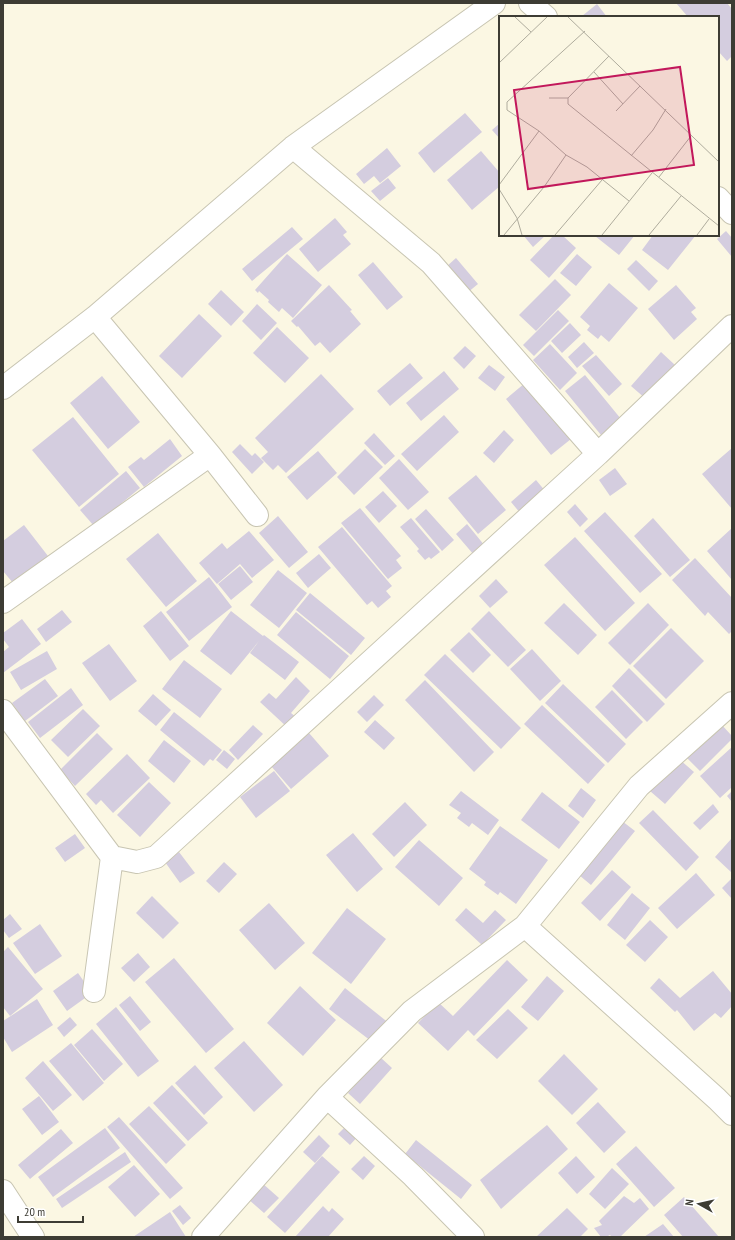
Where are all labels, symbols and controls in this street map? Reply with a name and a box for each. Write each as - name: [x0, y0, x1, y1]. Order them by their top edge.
- inset map: [499, 16, 719, 236]
- north arrow: [679, 1184, 719, 1224]
- scale bar: [18, 1198, 83, 1224]
- text: N: [682, 1199, 696, 1207]
- text: 20 m: [24, 1204, 45, 1219]

